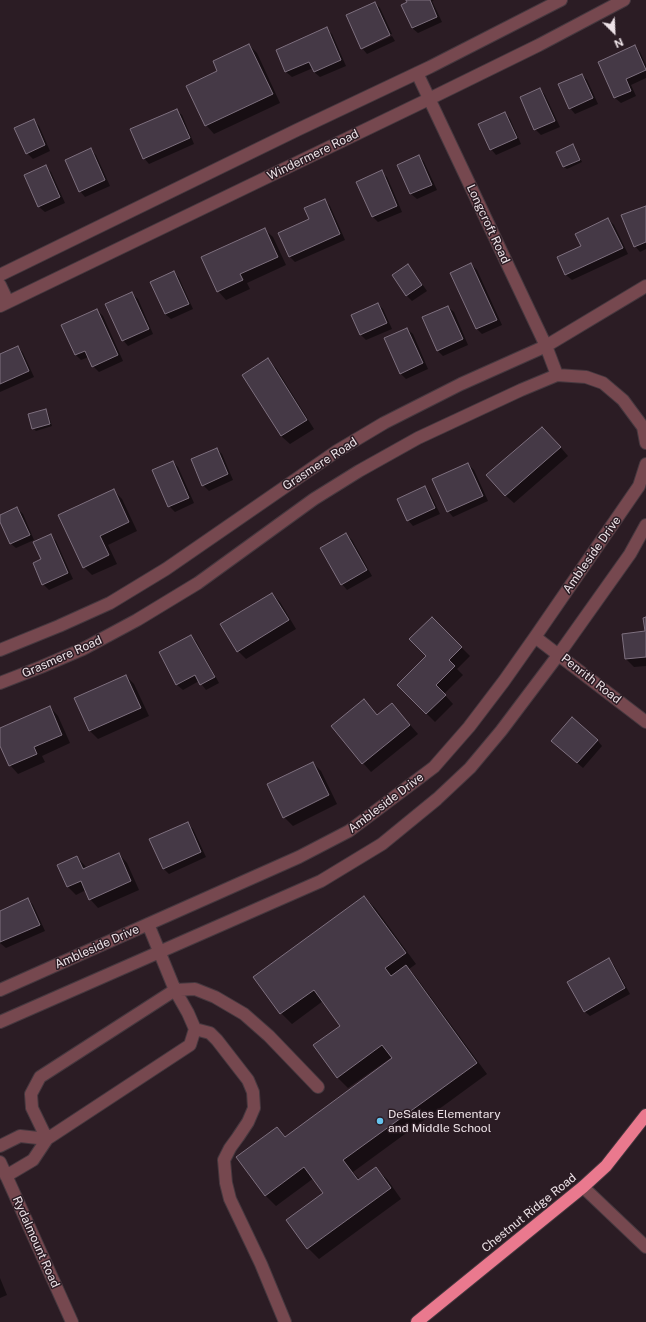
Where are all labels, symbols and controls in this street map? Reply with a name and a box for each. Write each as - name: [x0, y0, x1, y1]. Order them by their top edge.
- north arrow: [594, 12, 634, 52]
- text: N: [613, 36, 625, 50]
- street label: Windermere Road: [265, 127, 361, 183]
- street label: Longcroft Road: [463, 182, 513, 266]
- street label: Grasmere Road: [280, 435, 360, 493]
- street label: Ambleside Drive: [560, 514, 624, 596]
- street label: Grasmere Road: [20, 633, 104, 681]
- street label: Penrith Road: [558, 651, 624, 707]
- street label: Ambleside Drive: [345, 770, 427, 836]
- street label: Ambleside Drive: [53, 922, 141, 972]
- place label: DeSales Elementary and Middle School: [388, 1107, 501, 1135]
- marker: DeSales Elementary and Middle School: [375, 1116, 385, 1126]
- street label: Chestnut Ridge Road: [479, 1170, 579, 1256]
- street label: Rydalmount Road: [9, 1194, 63, 1290]

